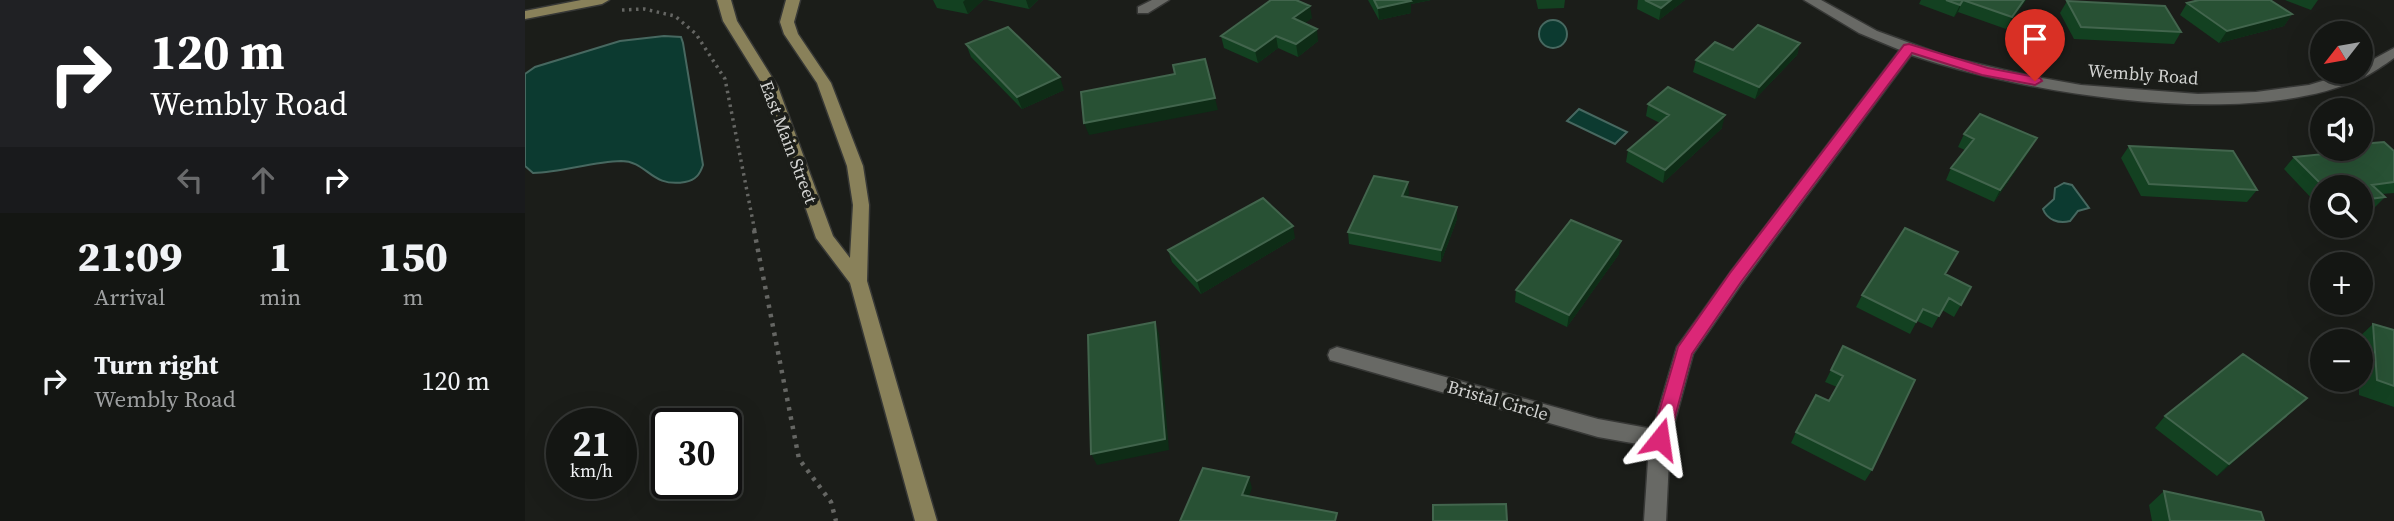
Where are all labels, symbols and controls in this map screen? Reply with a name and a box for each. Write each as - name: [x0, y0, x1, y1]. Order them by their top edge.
- pin: [2005, 9, 2065, 81]
- text: 120 m: [150, 18, 285, 85]
- icon: arrive: [2016, 20, 2054, 58]
- north arrow: [2310, 21, 2373, 84]
- map controls: [2310, 21, 2373, 392]
- icon: right: [35, 28, 126, 119]
- street label: Wembly Road: [2087, 58, 2199, 90]
- street label: East Main Street: [754, 77, 824, 207]
- text: Wembly Road: [150, 82, 347, 126]
- button: sound: [2310, 98, 2373, 161]
- icon: left: [171, 161, 209, 199]
- icon: ahead: [244, 161, 282, 199]
- icon: right: [317, 161, 355, 199]
- button: search: [2310, 175, 2373, 238]
- text: 21:09: [77, 227, 182, 285]
- text: 1: [269, 227, 292, 285]
- text: 150: [378, 227, 448, 285]
- button: +: [2310, 252, 2373, 315]
- text: Arrival: [94, 281, 165, 313]
- text: min: [260, 281, 301, 313]
- text: m: [403, 281, 423, 313]
- button: −: [2310, 329, 2373, 392]
- text: Turn right: [94, 347, 218, 383]
- icon: right: [35, 362, 73, 400]
- text: 120 m: [422, 363, 490, 399]
- street label: Bristal Circle: [1445, 374, 1551, 426]
- text: Wembly Road: [94, 383, 236, 415]
- position arrow: [1623, 402, 1697, 476]
- speed limit sign: 30: [651, 408, 742, 499]
- text: 21: [573, 420, 610, 468]
- text: km/h: [570, 458, 613, 483]

